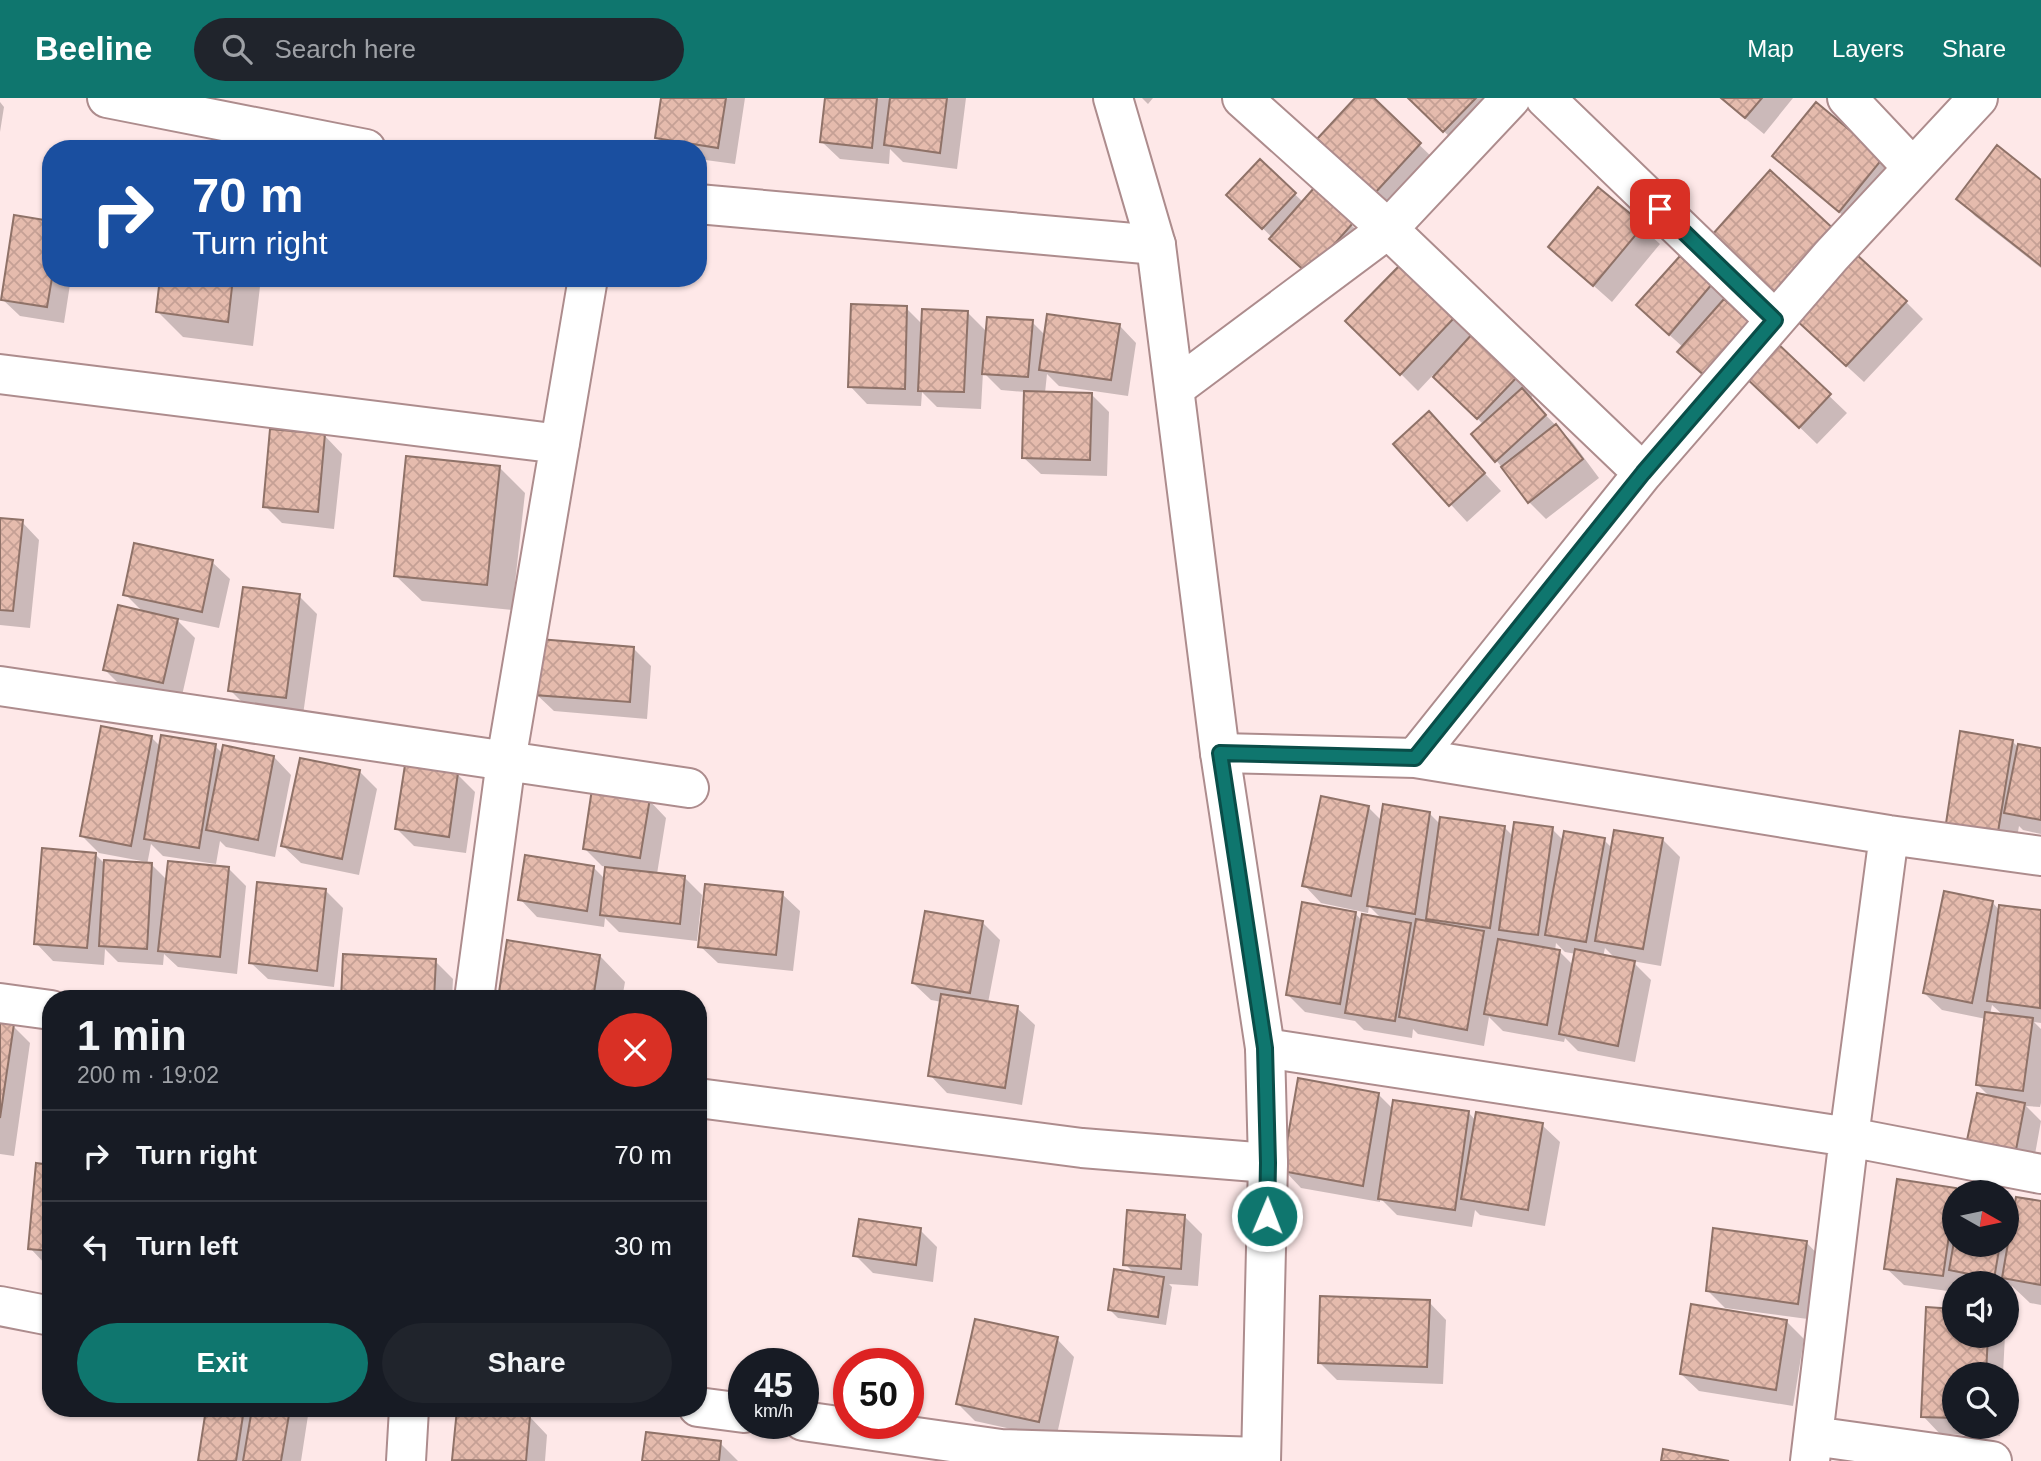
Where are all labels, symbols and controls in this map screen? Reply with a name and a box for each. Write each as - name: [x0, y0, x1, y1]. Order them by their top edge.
- search box: [194, 18, 684, 81]
- text: Beeline: [35, 30, 152, 67]
- icon: search: [218, 30, 256, 68]
- text: Search here: [274, 34, 416, 64]
- text: Map: [1747, 35, 1794, 62]
- text: Layers: [1832, 35, 1904, 62]
- text: Share: [1942, 35, 2006, 62]
- icon: right: [77, 168, 168, 259]
- text: 70 m: [192, 168, 304, 222]
- pin: [1630, 179, 1690, 239]
- icon: arrive: [1641, 190, 1679, 228]
- text: Turn right: [192, 225, 328, 261]
- text: 1 min: [77, 1012, 187, 1059]
- button: close: [598, 1013, 672, 1087]
- text: 200 m · 19:02: [77, 1062, 219, 1088]
- icon: right: [77, 1137, 115, 1175]
- text: Turn right: [136, 1140, 257, 1170]
- text: 70 m: [614, 1140, 672, 1170]
- position arrow: [1230, 1179, 1304, 1253]
- north arrow: [1942, 1180, 2020, 1256]
- map controls: [1942, 1180, 2019, 1439]
- icon: left: [77, 1228, 115, 1266]
- text: Turn left: [136, 1231, 238, 1261]
- text: 30 m: [614, 1231, 672, 1261]
- button: sound: [1942, 1271, 2019, 1348]
- button: Exit: [77, 1323, 368, 1403]
- button: Share: [382, 1323, 672, 1403]
- speed limit sign: 50: [833, 1348, 924, 1439]
- button: search: [1942, 1362, 2019, 1439]
- text: 45: [754, 1365, 793, 1404]
- text: km/h: [754, 1401, 793, 1421]

